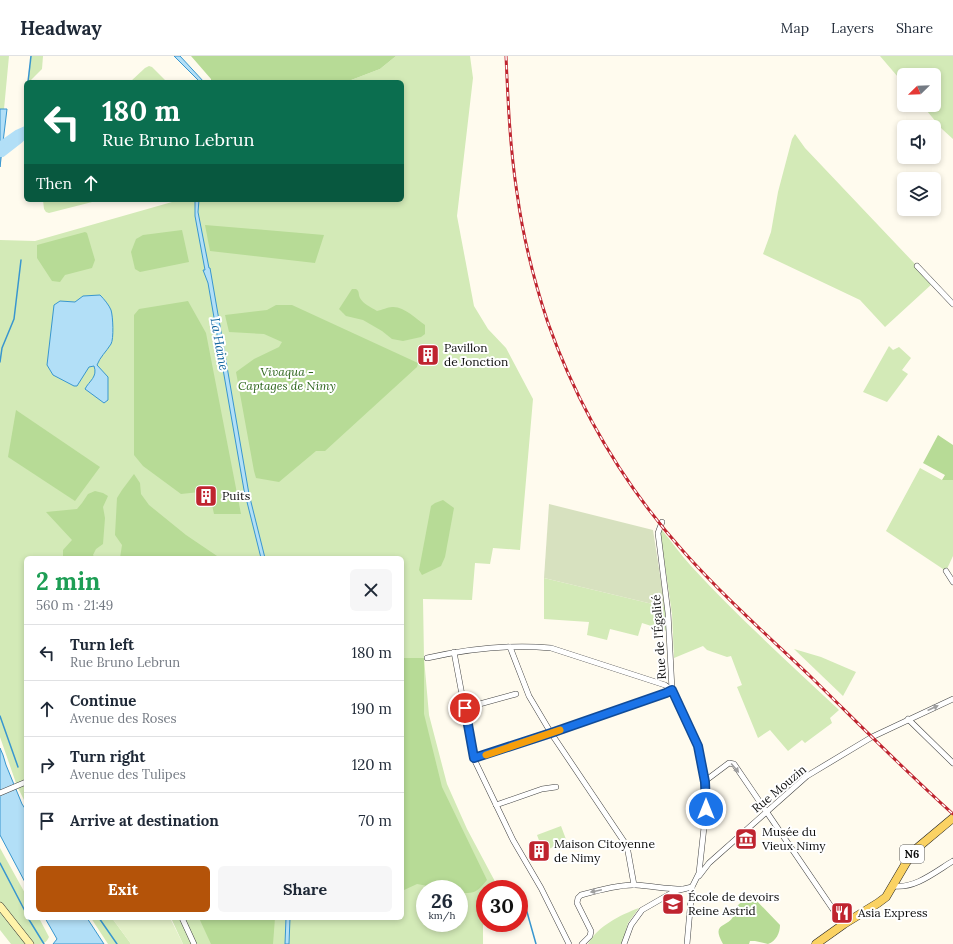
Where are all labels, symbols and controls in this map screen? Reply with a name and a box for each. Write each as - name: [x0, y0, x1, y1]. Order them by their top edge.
- text: Headway: [20, 16, 102, 40]
- text: Map: [781, 19, 809, 37]
- text: Layers: [831, 19, 874, 37]
- text: Share: [896, 19, 933, 37]
- north arrow: [897, 68, 941, 112]
- map controls: [897, 68, 941, 216]
- text: 180 m: [102, 93, 180, 129]
- icon: left: [36, 96, 88, 148]
- button: sound: [897, 120, 941, 164]
- text: Rue Bruno Lebrun: [102, 128, 254, 151]
- icon: ahead: [80, 172, 102, 194]
- button: layers: [897, 172, 941, 216]
- text: Then: [36, 174, 72, 193]
- water label: La Haine: [206, 316, 233, 372]
- place label: Pavillon de Jonction: [444, 340, 508, 369]
- building icon: Pavillon de Jonction: [415, 342, 441, 368]
- park label: Vivaqua - Captages de Nimy: [238, 364, 336, 393]
- building icon: Puits: [193, 483, 219, 509]
- place label: Puits: [222, 488, 251, 503]
- text: 2 min: [36, 566, 100, 597]
- button: close: [350, 569, 392, 611]
- street label: Rue de l'Égalité: [648, 594, 669, 680]
- text: 560 m · 21:49: [36, 597, 113, 614]
- text: Turn left: [70, 635, 134, 654]
- icon: left: [36, 642, 58, 664]
- text: 180 m: [351, 643, 392, 662]
- text: Rue Bruno Lebrun: [70, 654, 180, 671]
- text: Continue: [70, 691, 136, 710]
- pin: [448, 691, 482, 725]
- icon: arrive: [454, 697, 476, 719]
- icon: ahead: [36, 698, 58, 720]
- text: 190 m: [351, 699, 392, 718]
- one-way arrow: [927, 705, 938, 711]
- text: Avenue des Roses: [70, 710, 177, 727]
- text: Turn right: [70, 747, 146, 766]
- icon: right: [36, 754, 58, 776]
- text: 120 m: [352, 755, 392, 774]
- street label: Rue Mouzin: [748, 762, 809, 816]
- one-way arrow: [731, 763, 740, 773]
- text: Avenue des Tulipes: [70, 766, 186, 783]
- position arrow: [685, 788, 727, 830]
- icon: arrive: [36, 810, 58, 832]
- text: Arrive at destination: [70, 811, 219, 830]
- text: 70 m: [358, 811, 392, 830]
- place label: Musée du Vieux Nimy: [761, 824, 826, 853]
- museum icon: Musée du Vieux Nimy: [733, 826, 759, 852]
- place label: Maison Citoyenne de Nimy: [554, 836, 655, 865]
- building icon: Maison Citoyenne de Nimy: [526, 838, 552, 864]
- road number: N6: [900, 845, 924, 863]
- button: Exit: [36, 866, 210, 912]
- button: Share: [218, 866, 392, 912]
- speed limit sign: 30: [476, 880, 528, 932]
- text: 26: [431, 888, 453, 913]
- one-way arrow: [590, 889, 602, 895]
- place label: École de devoirs Reine Astrid: [688, 889, 780, 918]
- school or university icon: École de devoirs Reine Astrid: [660, 891, 686, 917]
- restaurant icon: Asia Express: [829, 900, 855, 926]
- place label: Asia Express: [857, 905, 928, 920]
- text: km/h: [428, 909, 456, 922]

